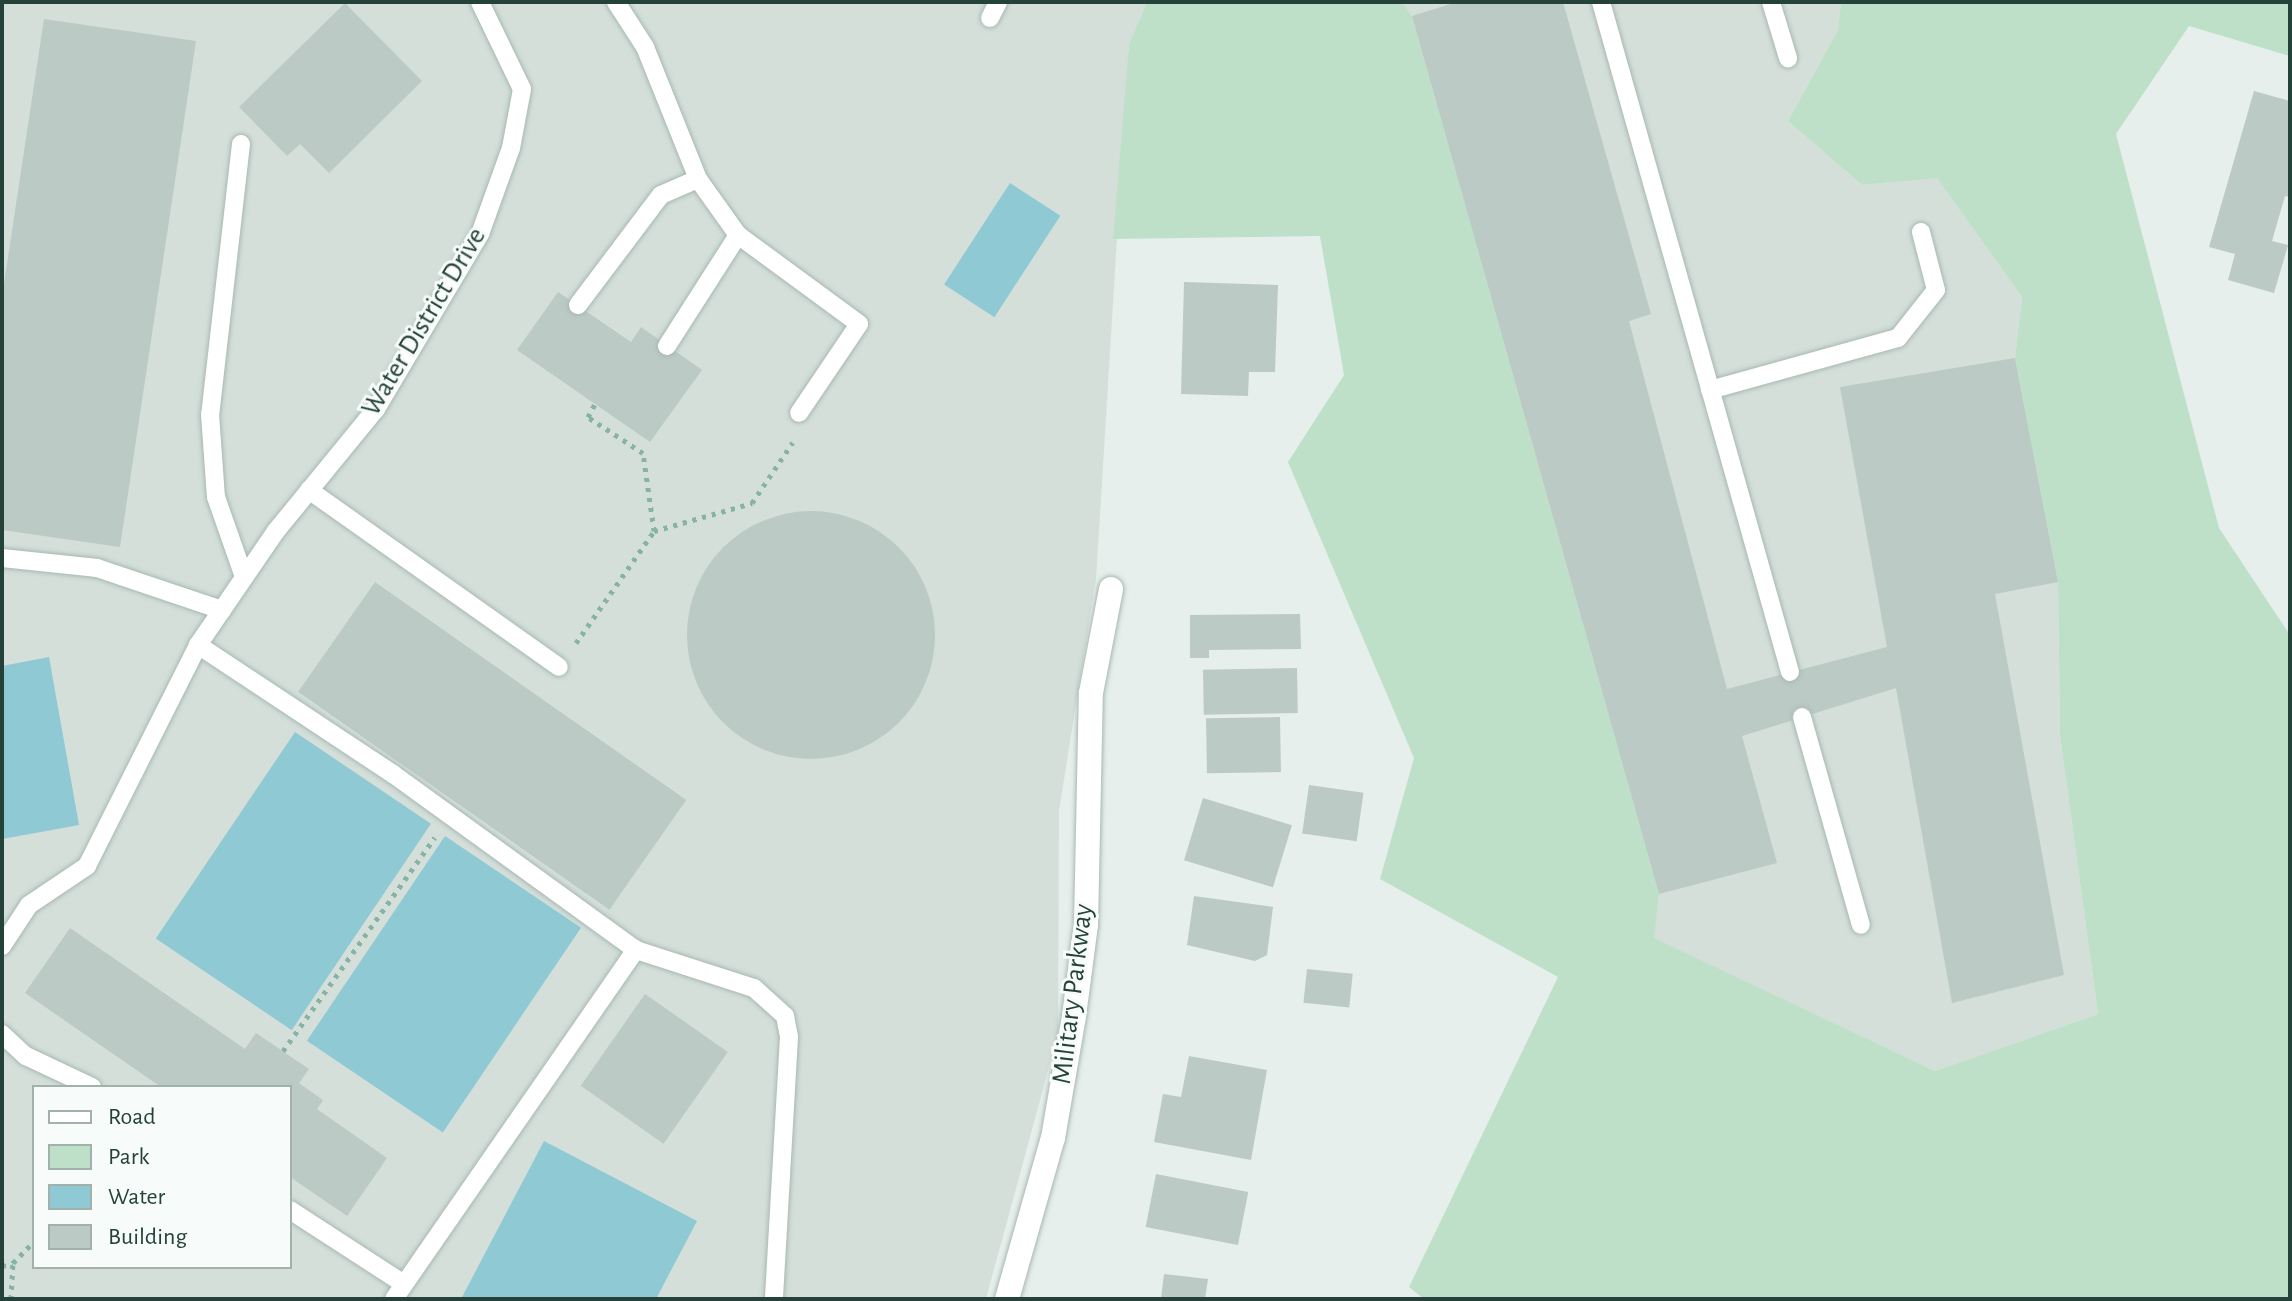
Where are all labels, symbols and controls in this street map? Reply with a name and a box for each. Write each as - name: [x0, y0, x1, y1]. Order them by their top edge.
- street label: Water District Drive: [354, 222, 494, 422]
- street label: Military Parkway: [1045, 902, 1101, 1086]
- legend: [32, 1085, 292, 1269]
- text: Road: [108, 1105, 156, 1129]
- text: Park: [108, 1145, 149, 1169]
- text: Water: [108, 1185, 165, 1209]
- text: Building: [108, 1225, 187, 1249]

